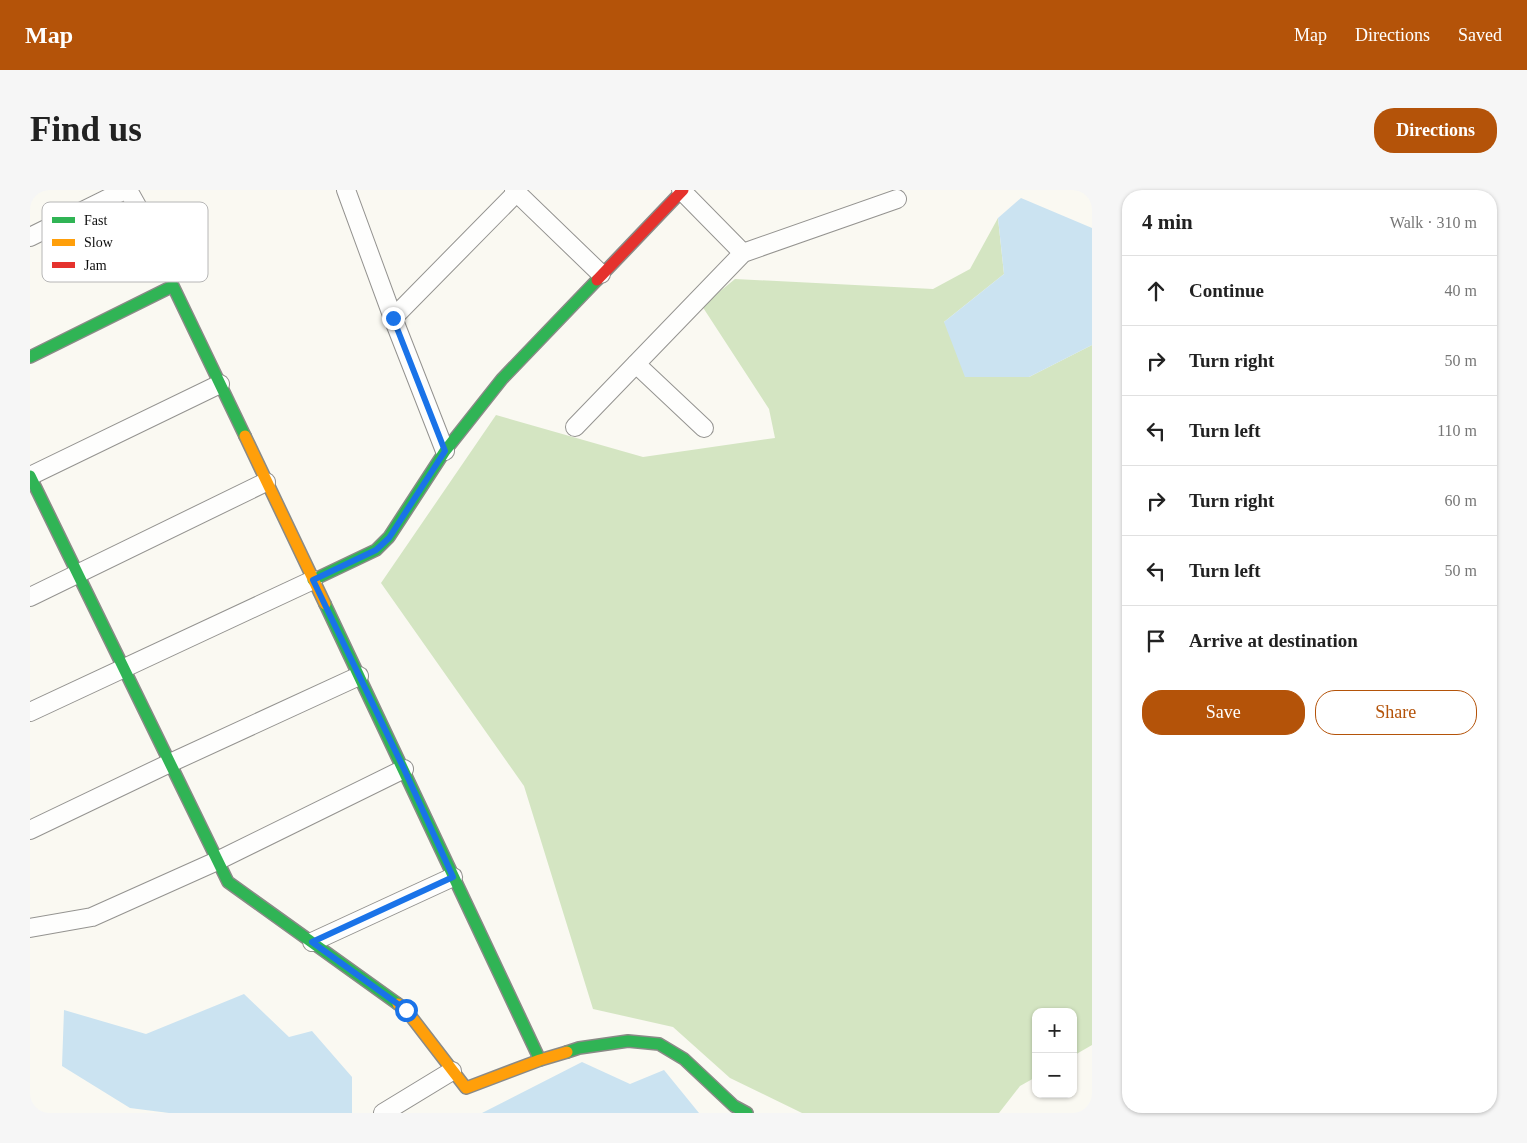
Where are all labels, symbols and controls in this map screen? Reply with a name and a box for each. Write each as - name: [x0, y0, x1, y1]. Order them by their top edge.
- text: Map: [25, 22, 73, 48]
- text: Map: [1294, 25, 1327, 45]
- text: Directions: [1355, 25, 1430, 45]
- text: Saved: [1458, 25, 1502, 45]
- button: Directions: [1374, 108, 1497, 153]
- text: Find us: [30, 110, 142, 149]
- legend: [42, 202, 208, 282]
- text: 4 min: [1142, 210, 1193, 234]
- text: Fast: [84, 213, 107, 228]
- text: Walk · 310 m: [1390, 214, 1477, 231]
- text: Slow: [84, 235, 114, 250]
- text: Jam: [84, 258, 107, 273]
- icon: ahead: [1142, 277, 1170, 305]
- text: Continue: [1189, 280, 1264, 301]
- text: 40 m: [1445, 282, 1477, 299]
- route end: [382, 307, 405, 330]
- icon: right: [1142, 347, 1170, 375]
- text: Turn right: [1189, 350, 1274, 371]
- text: 50 m: [1445, 352, 1477, 369]
- icon: left: [1142, 417, 1170, 445]
- text: Turn left: [1189, 420, 1261, 441]
- text: 110 m: [1437, 422, 1477, 439]
- icon: right: [1142, 487, 1170, 515]
- text: Turn right: [1189, 490, 1274, 511]
- text: 60 m: [1445, 492, 1477, 509]
- icon: left: [1142, 557, 1170, 585]
- text: Turn left: [1189, 560, 1261, 581]
- text: 50 m: [1445, 562, 1477, 579]
- icon: arrive: [1142, 627, 1170, 655]
- text: Arrive at destination: [1189, 630, 1358, 651]
- button: Save: [1142, 690, 1305, 735]
- button: Share: [1315, 690, 1477, 735]
- route start: [395, 999, 418, 1022]
- map controls: [1032, 1008, 1077, 1098]
- button: +: [1032, 1008, 1077, 1053]
- button: −: [1032, 1053, 1077, 1098]

